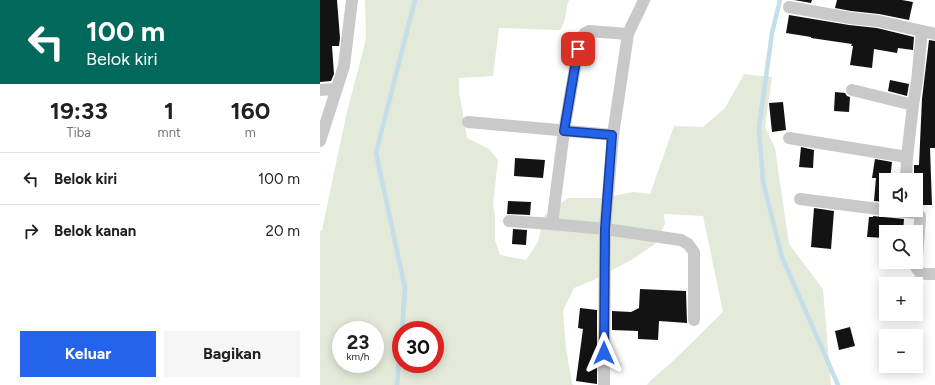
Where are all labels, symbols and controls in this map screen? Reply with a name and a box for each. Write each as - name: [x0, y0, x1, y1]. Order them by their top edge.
- text: 100 m: [86, 14, 165, 48]
- icon: left: [20, 16, 72, 68]
- pin: [561, 32, 595, 66]
- icon: arrive: [567, 38, 589, 60]
- text: Belok kiri: [86, 48, 158, 70]
- text: 19:33: [50, 96, 108, 125]
- text: 1: [164, 96, 174, 125]
- text: 160: [231, 96, 270, 125]
- text: Tiba: [67, 125, 91, 140]
- text: mnt: [158, 125, 181, 140]
- text: m: [245, 125, 256, 140]
- icon: left: [20, 168, 42, 190]
- text: Belok kiri: [54, 170, 117, 188]
- text: 100 m: [258, 170, 300, 188]
- map controls: [879, 173, 923, 373]
- button: sound: [879, 173, 923, 217]
- icon: right: [20, 220, 42, 242]
- text: Belok kanan: [54, 222, 136, 240]
- text: 20 m: [266, 222, 300, 240]
- button: search: [879, 225, 923, 269]
- button: +: [879, 277, 923, 321]
- speed limit sign: 30: [392, 321, 444, 373]
- button: −: [879, 329, 923, 373]
- text: 23: [347, 330, 369, 354]
- button: Keluar: [20, 331, 156, 377]
- button: Bagikan: [164, 331, 300, 377]
- position arrow: [583, 332, 625, 374]
- text: km/h: [347, 350, 369, 363]

